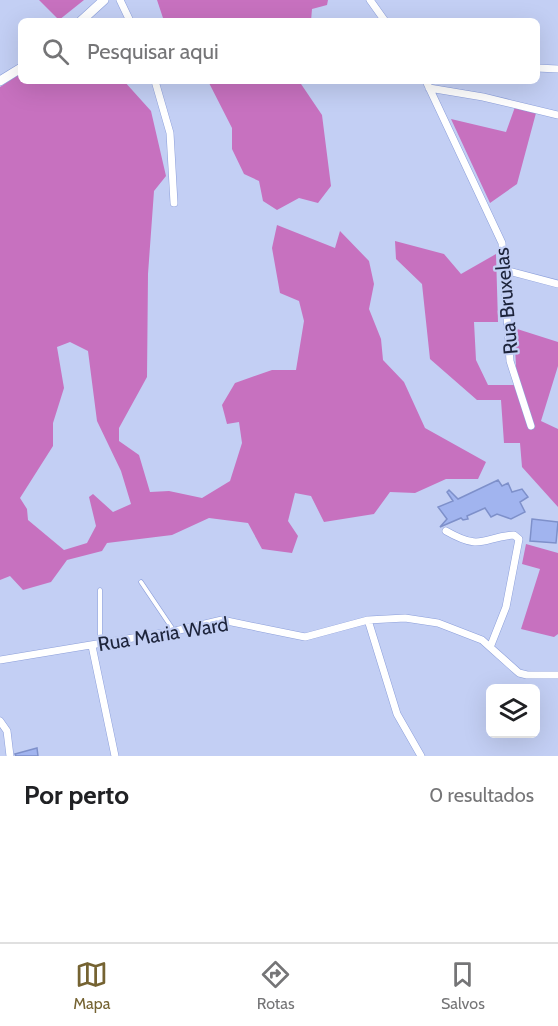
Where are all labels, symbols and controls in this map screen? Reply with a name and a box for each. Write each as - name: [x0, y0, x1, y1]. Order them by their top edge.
- search box: [18, 18, 540, 84]
- icon: search: [39, 35, 72, 68]
- text: Pesquisar aqui: [87, 38, 219, 65]
- street label: Rua Bruxelas: [489, 247, 523, 355]
- street label: Rua Maria Ward: [96, 612, 230, 656]
- map controls: [486, 684, 540, 738]
- button: layers: [486, 684, 540, 738]
- text: Por perto: [24, 779, 129, 811]
- text: 0 resultados: [429, 783, 534, 807]
- tab: Mapa: [73, 958, 110, 1013]
- tab: Rotas: [257, 958, 295, 1013]
- tab: Salvos: [441, 958, 485, 1013]

